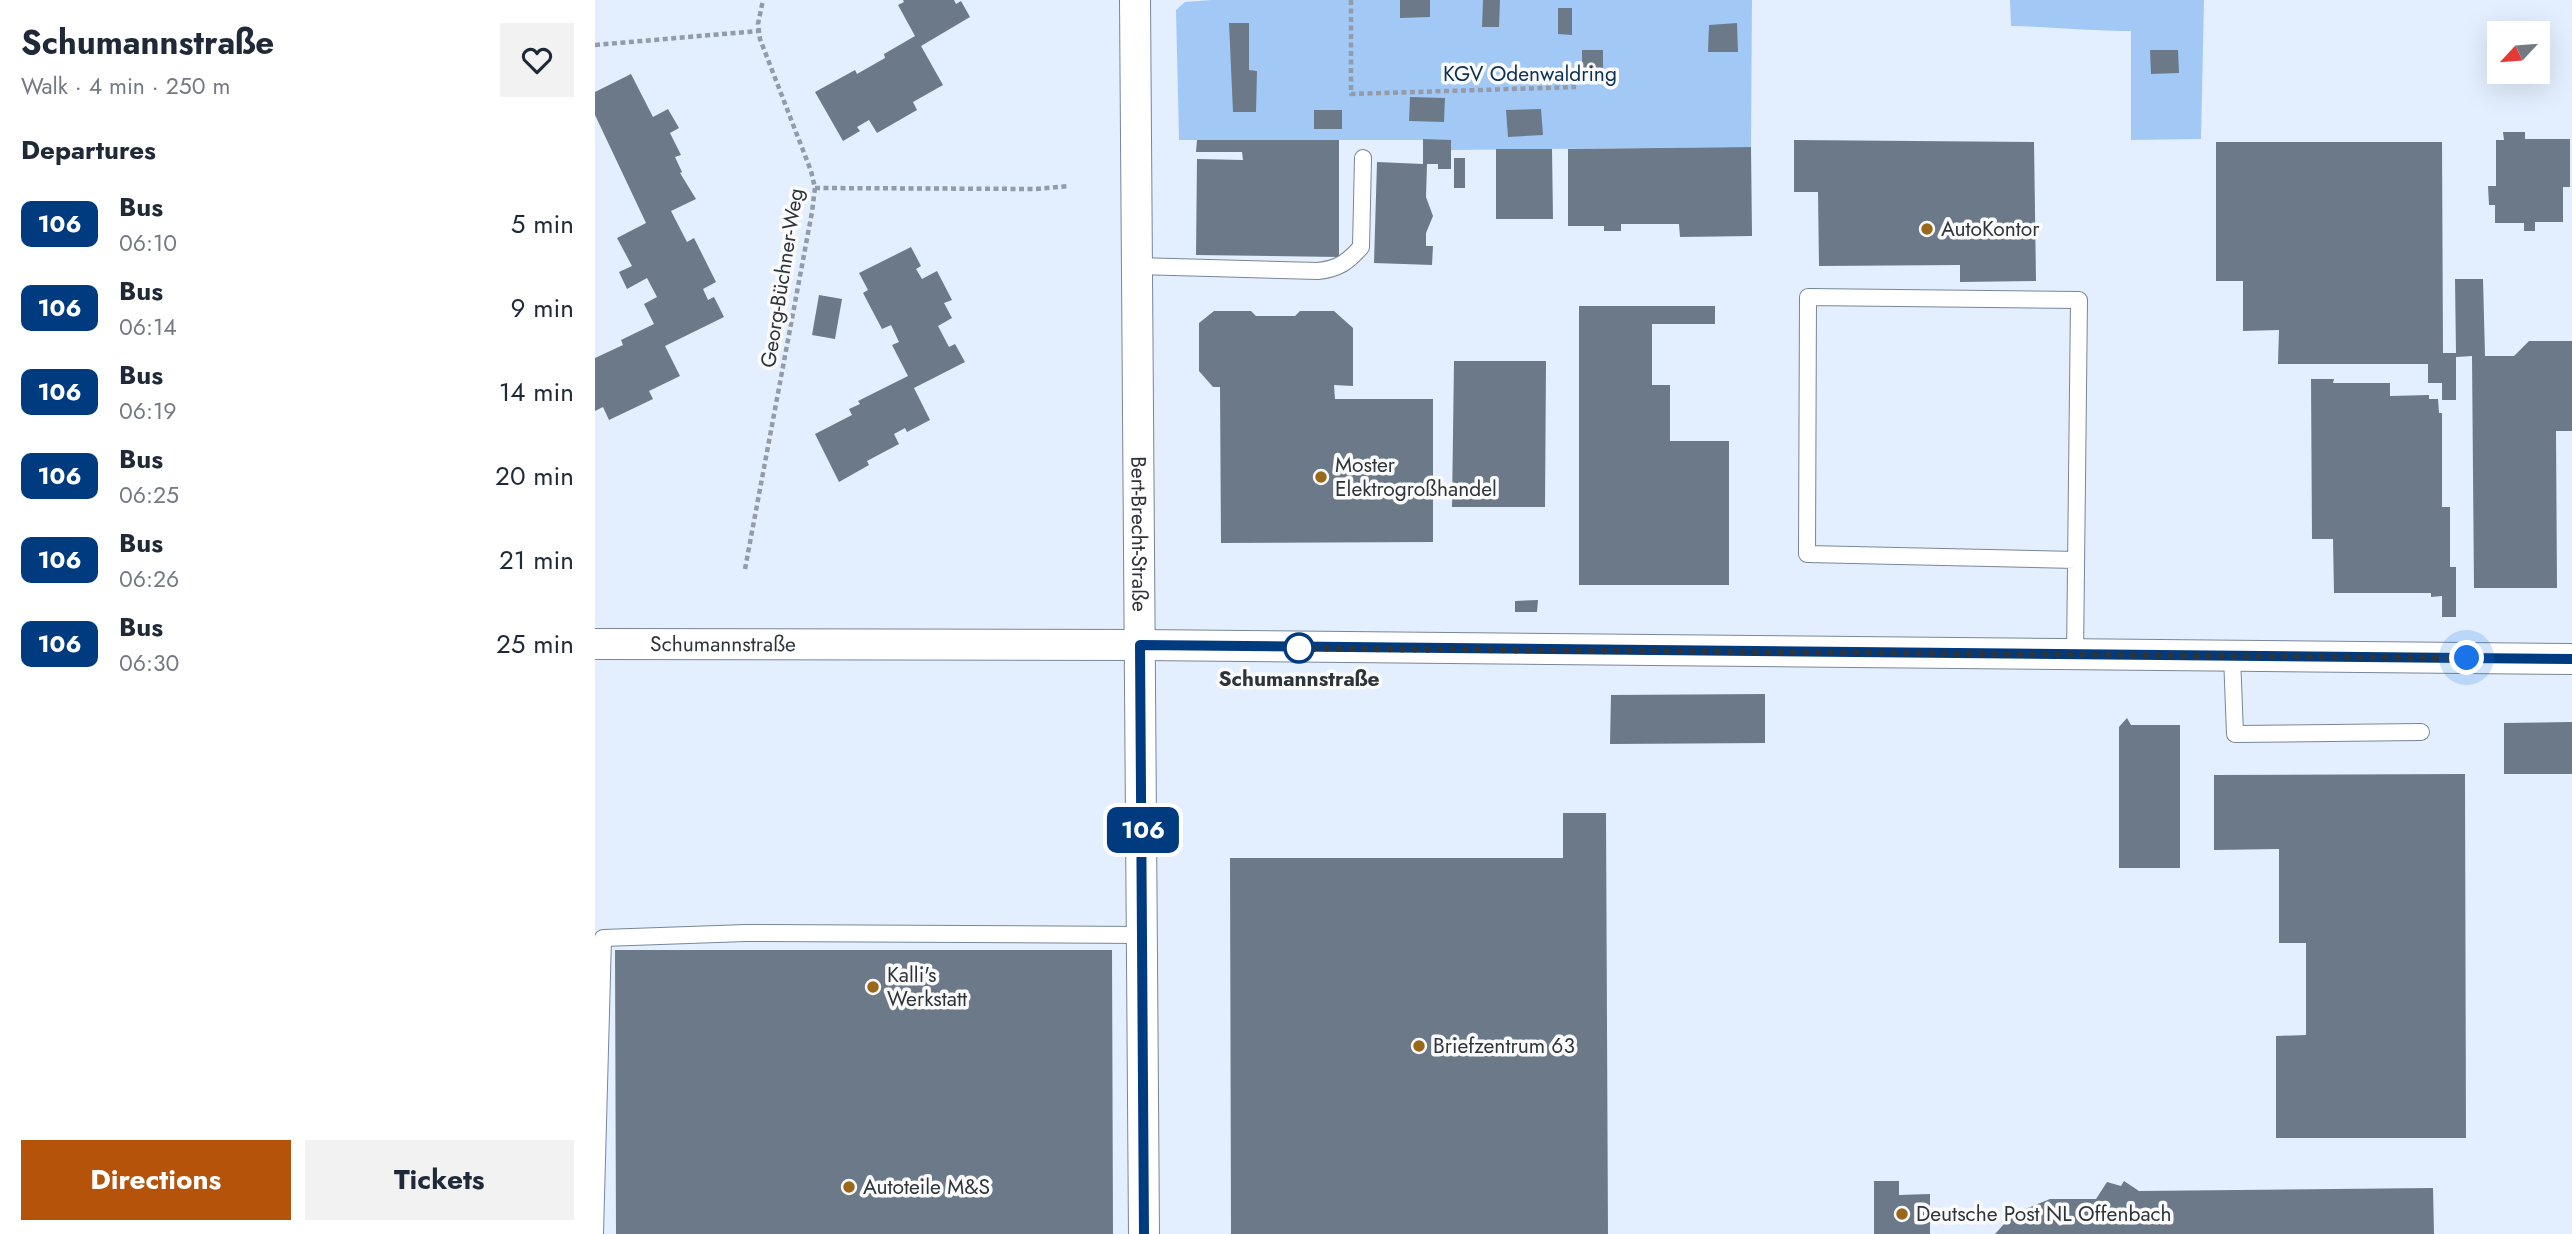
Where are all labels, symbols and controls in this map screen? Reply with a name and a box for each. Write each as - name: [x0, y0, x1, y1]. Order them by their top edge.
- text: Schumannstraße: [21, 19, 274, 66]
- north arrow: [2487, 21, 2550, 84]
- map controls: [2487, 21, 2550, 84]
- button: heart: [500, 23, 574, 97]
- park label: KGV Odenwaldring: [1443, 59, 1617, 89]
- text: Walk · 4 min · 250 m: [21, 69, 230, 103]
- text: Departures: [21, 131, 156, 169]
- street label: Georg-Büchner-Weg: [753, 186, 811, 370]
- text: Bus: [119, 188, 163, 226]
- text: 5 min: [511, 205, 574, 243]
- text: 106: [37, 206, 82, 241]
- place label: AutoKontor: [1941, 214, 2040, 244]
- marker: AutoKontor: [1919, 221, 1935, 237]
- text: 06:10: [119, 226, 177, 260]
- text: Bus: [119, 272, 163, 310]
- text: 9 min: [511, 289, 574, 327]
- text: 106: [37, 290, 82, 325]
- text: 06:14: [119, 310, 177, 344]
- text: Bus: [119, 356, 163, 394]
- text: 14 min: [499, 373, 574, 411]
- text: 106: [37, 374, 82, 409]
- text: 06:19: [119, 394, 177, 428]
- text: Bus: [119, 440, 163, 478]
- place label: Moster Elektrogroßhandel: [1335, 450, 1497, 504]
- street label: Bert-Brecht-Straße: [1123, 456, 1154, 612]
- text: 20 min: [495, 457, 574, 495]
- text: 106: [37, 458, 82, 493]
- marker: Moster Elektrogroßhandel: [1313, 469, 1329, 485]
- text: 06:25: [119, 478, 179, 512]
- text: Bus: [119, 524, 163, 562]
- text: 21 min: [499, 541, 574, 579]
- text: 106: [37, 542, 82, 577]
- text: 06:26: [119, 562, 179, 596]
- text: Bus: [119, 608, 163, 646]
- text: 25 min: [496, 625, 574, 663]
- text: 106: [37, 626, 82, 661]
- street label: Schumannstraße: [650, 629, 796, 659]
- marker: Schumannstraße: [1284, 633, 1314, 663]
- your location: [2449, 640, 2484, 675]
- text: 06:30: [119, 646, 179, 680]
- place label: Schumannstraße: [1218, 664, 1380, 694]
- line badge: 106: [1103, 807, 1183, 853]
- text: 106: [1121, 812, 1165, 847]
- place label: Kalli's Werkstatt: [887, 960, 967, 1014]
- marker: Kalli's Werkstatt: [865, 979, 881, 995]
- place label: Briefzentrum 63: [1433, 1031, 1575, 1061]
- marker: Briefzentrum 63: [1411, 1038, 1427, 1054]
- button: Directions: [21, 1140, 291, 1220]
- button: Tickets: [305, 1140, 574, 1220]
- place label: Autoteile M&S: [863, 1172, 990, 1202]
- marker: Autoteile M&S: [841, 1179, 857, 1195]
- place label: Deutsche Post NL Offenbach: [1916, 1199, 2172, 1229]
- marker: Deutsche Post NL Offenbach: [1894, 1206, 1910, 1222]

